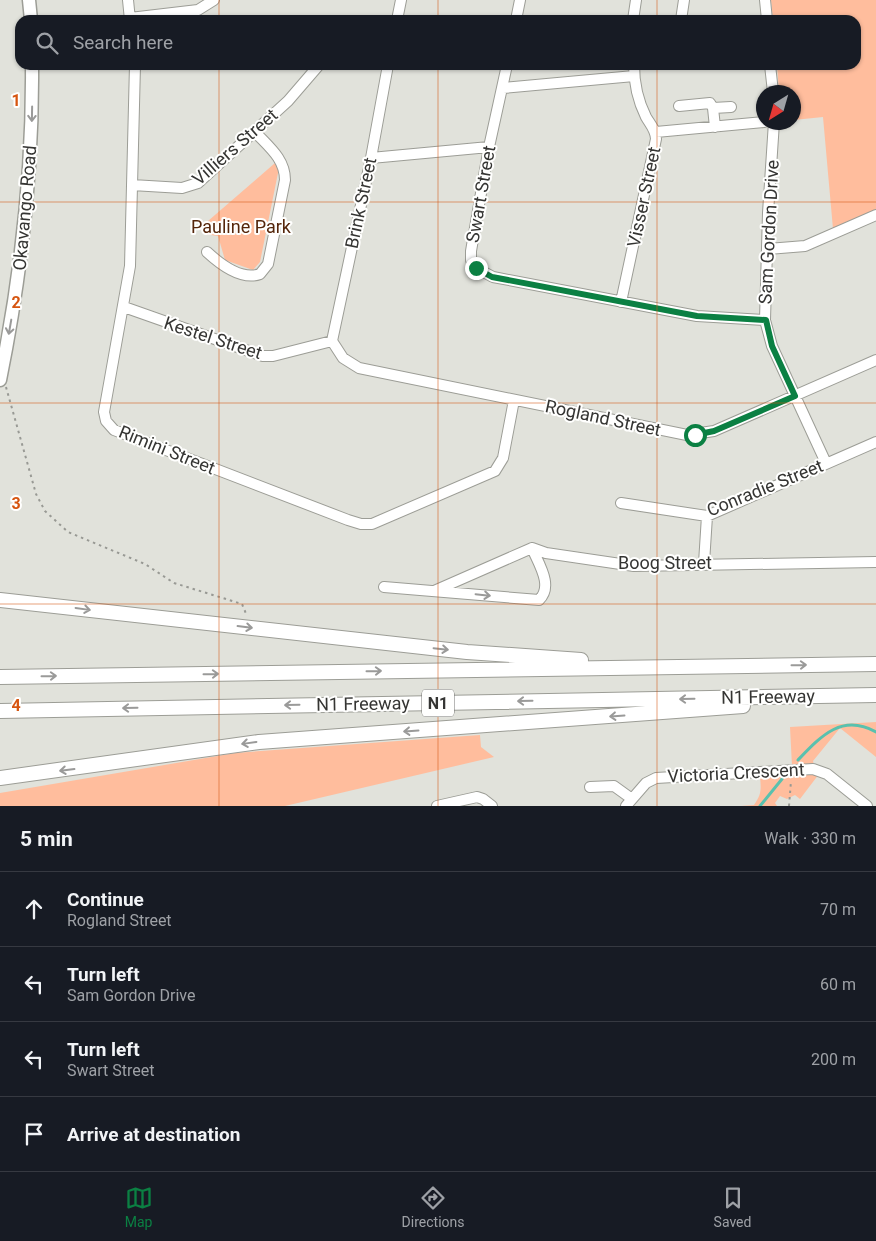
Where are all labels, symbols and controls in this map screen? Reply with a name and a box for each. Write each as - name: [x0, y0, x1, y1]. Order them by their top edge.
- search box: [15, 15, 861, 70]
- icon: search: [33, 29, 61, 57]
- text: Search here: [73, 31, 173, 54]
- north arrow: [756, 85, 801, 130]
- text: 1: [11, 91, 21, 110]
- street label: Villiers Street: [188, 104, 282, 189]
- one-way arrow: [28, 105, 37, 121]
- street label: Okavango Road: [9, 144, 40, 271]
- street label: Swart Street: [462, 144, 499, 244]
- street label: Visser Street: [623, 145, 664, 249]
- street label: Brink Street: [341, 155, 380, 250]
- street label: Sam Gordon Drive: [754, 159, 783, 305]
- park label: Pauline Park: [191, 216, 292, 237]
- route end: [465, 257, 488, 280]
- text: 2: [11, 293, 21, 312]
- street label: Kestel Street: [162, 312, 265, 363]
- one-way arrow: [5, 319, 15, 335]
- street label: Rogland Street: [543, 395, 663, 440]
- street label: Rimini Street: [116, 421, 218, 478]
- route start: [684, 424, 707, 447]
- street label: Conradie Street: [704, 455, 826, 520]
- text: 3: [11, 494, 21, 513]
- street label: Boog Street: [618, 552, 712, 573]
- one-way arrow: [475, 590, 491, 600]
- one-way arrow: [75, 604, 91, 614]
- one-way arrow: [236, 622, 252, 632]
- one-way arrow: [433, 645, 449, 654]
- one-way arrow: [790, 660, 806, 670]
- one-way arrow: [365, 666, 381, 676]
- one-way arrow: [203, 669, 219, 678]
- one-way arrow: [40, 671, 56, 681]
- street label: N1 Freeway: [721, 685, 816, 708]
- road number: N1: [422, 690, 454, 716]
- street label: N1 Freeway: [316, 692, 411, 715]
- one-way arrow: [680, 694, 696, 703]
- text: 4: [11, 696, 21, 715]
- one-way arrow: [517, 697, 533, 706]
- one-way arrow: [285, 701, 301, 710]
- one-way arrow: [122, 703, 138, 713]
- one-way arrow: [609, 711, 625, 721]
- one-way arrow: [403, 726, 419, 735]
- one-way arrow: [241, 738, 257, 748]
- street label: Victoria Crescent: [667, 758, 805, 787]
- one-way arrow: [59, 765, 75, 775]
- text: 5 min: [20, 827, 73, 851]
- text: Walk · 330 m: [764, 829, 856, 848]
- text: Continue: [67, 888, 144, 911]
- icon: ahead: [20, 895, 48, 923]
- text: 70 m: [820, 900, 856, 919]
- text: Rogland Street: [67, 911, 172, 930]
- text: Turn left: [67, 963, 140, 986]
- icon: left: [20, 970, 48, 998]
- text: 60 m: [820, 975, 856, 994]
- text: Sam Gordon Drive: [67, 986, 195, 1005]
- text: Turn left: [67, 1038, 140, 1061]
- icon: left: [20, 1045, 48, 1073]
- text: 200 m: [811, 1050, 856, 1069]
- text: Swart Street: [67, 1061, 154, 1080]
- icon: arrive: [20, 1120, 48, 1148]
- text: Arrive at destination: [67, 1123, 240, 1146]
- tab: Map: [125, 1184, 153, 1230]
- tab: Directions: [402, 1184, 465, 1230]
- tab: Saved: [714, 1184, 751, 1230]

